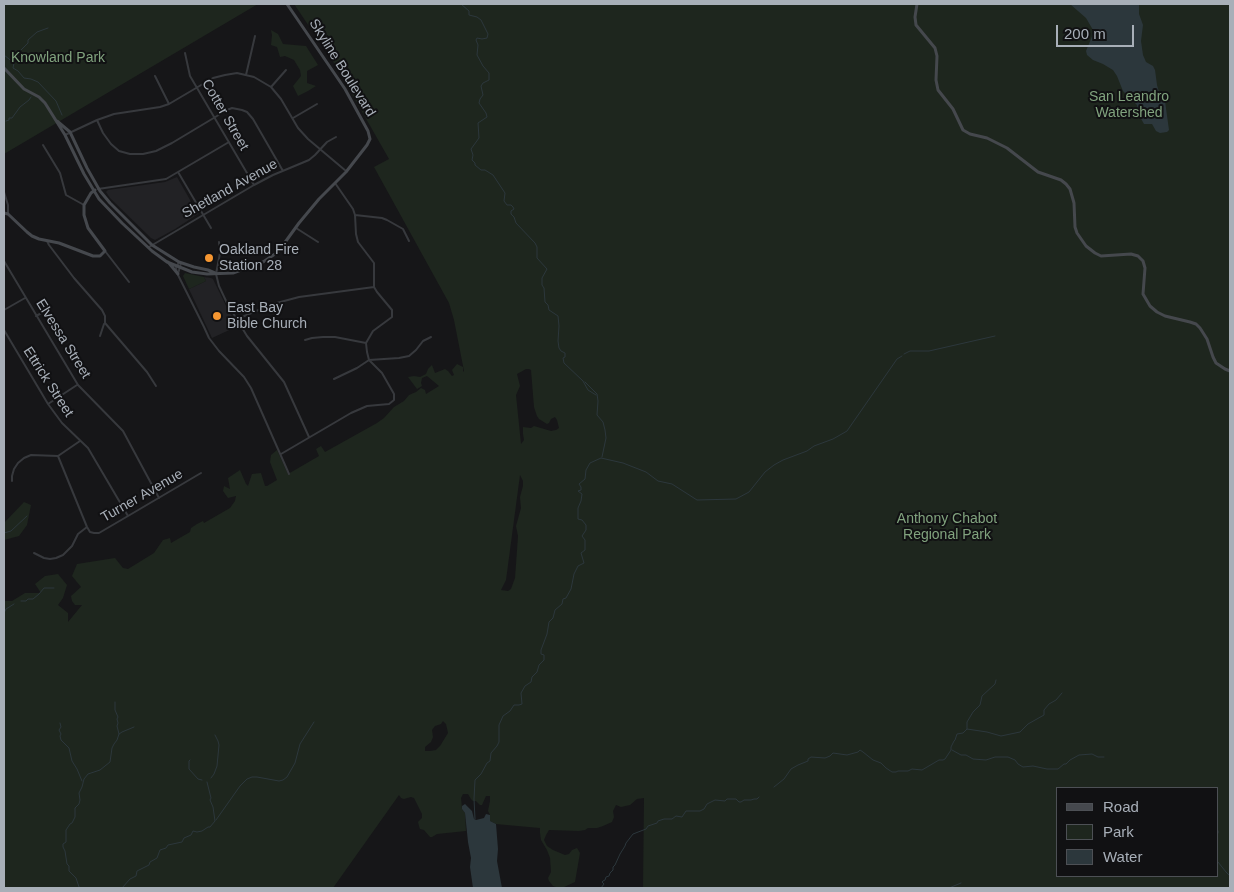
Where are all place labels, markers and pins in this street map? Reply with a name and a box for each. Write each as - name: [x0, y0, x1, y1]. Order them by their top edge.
- place label: Oakland Fire Station 28: [219, 242, 299, 274]
- marker: Oakland Fire Station 28: [203, 252, 215, 264]
- place label: East Bay Bible Church: [227, 300, 307, 332]
- marker: East Bay Bible Church: [211, 310, 223, 322]

